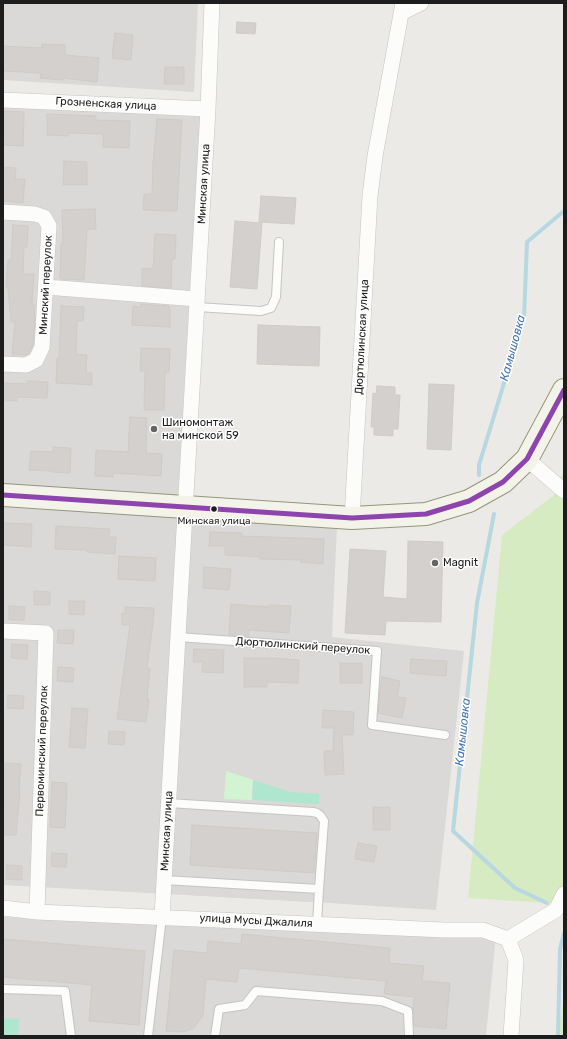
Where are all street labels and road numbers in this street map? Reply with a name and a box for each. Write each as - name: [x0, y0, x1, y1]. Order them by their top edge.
- street label: Грозненская улица: [55, 95, 157, 113]
- street label: Минская улица: [195, 143, 213, 225]
- street label: Минский переулок: [37, 235, 55, 335]
- street label: Дюртюлинская улица: [352, 279, 372, 395]
- street label: Дюртюлинский переулок: [235, 635, 371, 657]
- street label: Первоминский переулок: [33, 685, 51, 817]
- street label: Минская улица: [158, 790, 176, 872]
- street label: улица Мусы Джалиля: [199, 911, 313, 931]

